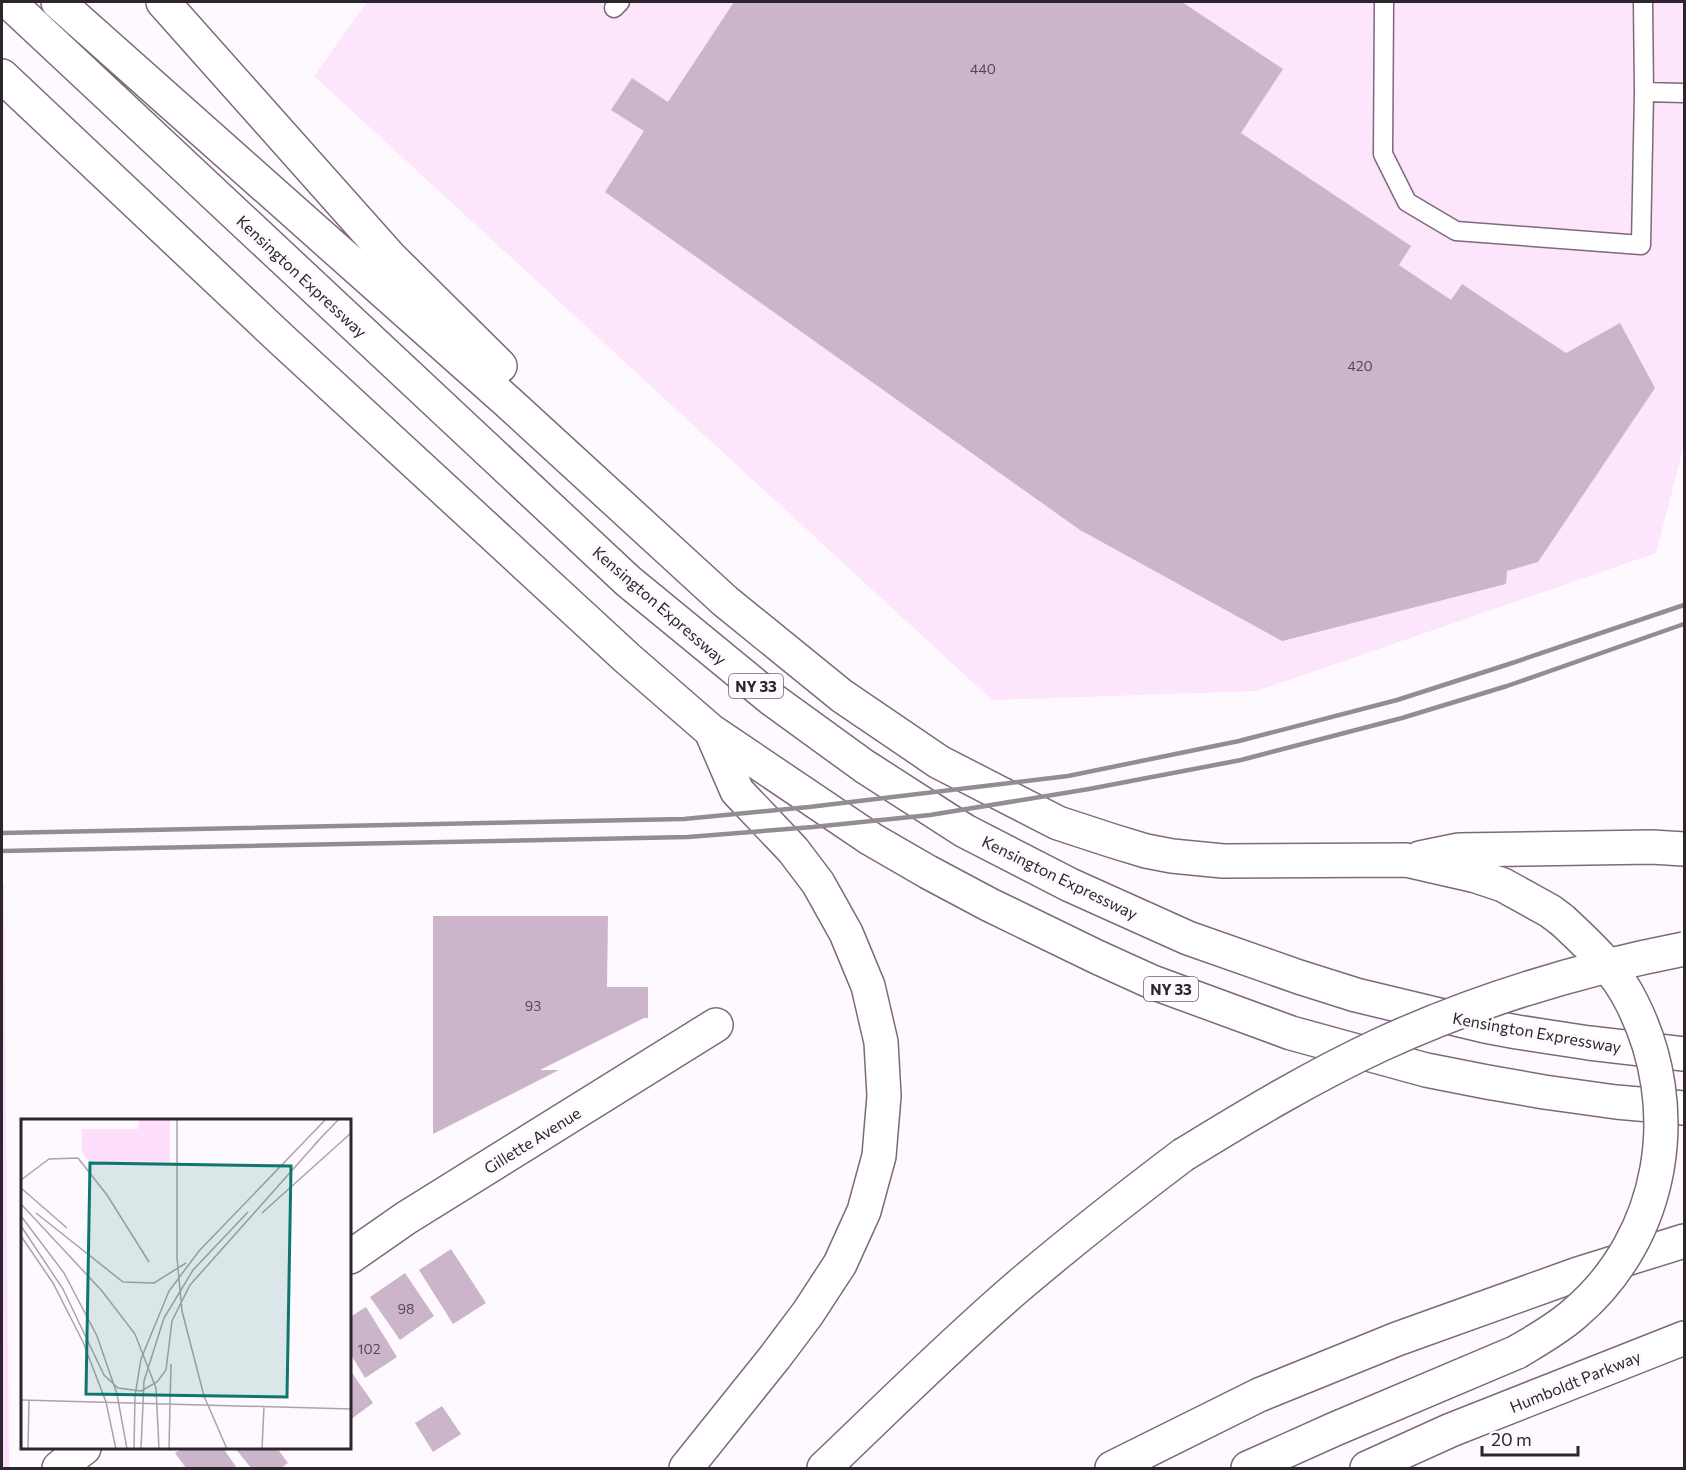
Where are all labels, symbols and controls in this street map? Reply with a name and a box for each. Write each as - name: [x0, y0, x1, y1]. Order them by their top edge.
- house number: 440: [970, 60, 996, 77]
- street label: Kensington Expressway: [233, 211, 371, 341]
- house number: 420: [1347, 357, 1373, 374]
- street label: Kensington Expressway: [589, 542, 731, 668]
- road number: NY 33: [729, 674, 783, 698]
- street label: Kensington Expressway: [979, 831, 1141, 923]
- road number: NY 33: [1144, 977, 1198, 1001]
- house number: 93: [525, 997, 541, 1014]
- street label: Kensington Expressway: [1451, 1008, 1623, 1056]
- street label: Gillette Avenue: [480, 1103, 584, 1177]
- inset map: [21, 1119, 351, 1449]
- house number: 98: [398, 1300, 415, 1317]
- house number: 102: [358, 1340, 381, 1357]
- street label: Humboldt Parkway: [1507, 1346, 1643, 1416]
- scale bar: [1482, 1419, 1578, 1457]
- text: 20 m: [1491, 1428, 1532, 1450]

